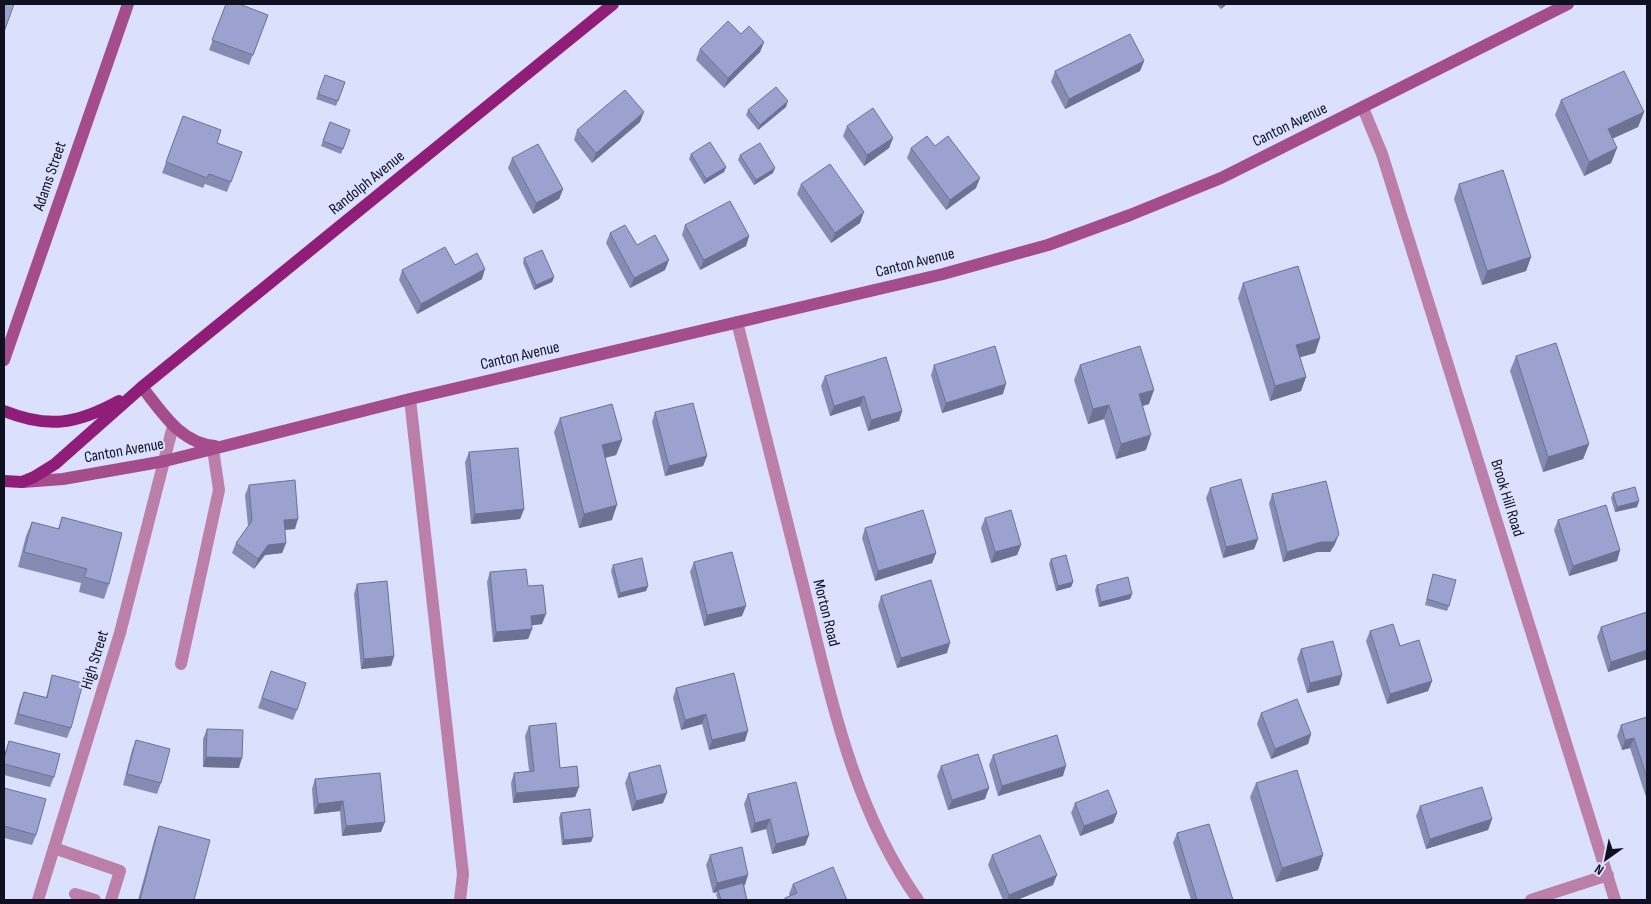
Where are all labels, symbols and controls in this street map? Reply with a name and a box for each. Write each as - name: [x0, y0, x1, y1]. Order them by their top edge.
- street label: Canton Avenue: [1250, 99, 1330, 151]
- street label: Adams Street: [29, 139, 71, 214]
- street label: Randolph Avenue: [325, 147, 409, 219]
- street label: Canton Avenue: [874, 244, 956, 282]
- street label: Canton Avenue: [479, 338, 561, 374]
- street label: Canton Avenue: [83, 435, 165, 467]
- street label: Brook Hill Road: [1486, 457, 1528, 539]
- street label: Morton Road: [809, 578, 843, 648]
- street label: High Street: [77, 628, 113, 692]
- north arrow: [1581, 834, 1631, 884]
- text: N: [1591, 860, 1607, 879]

